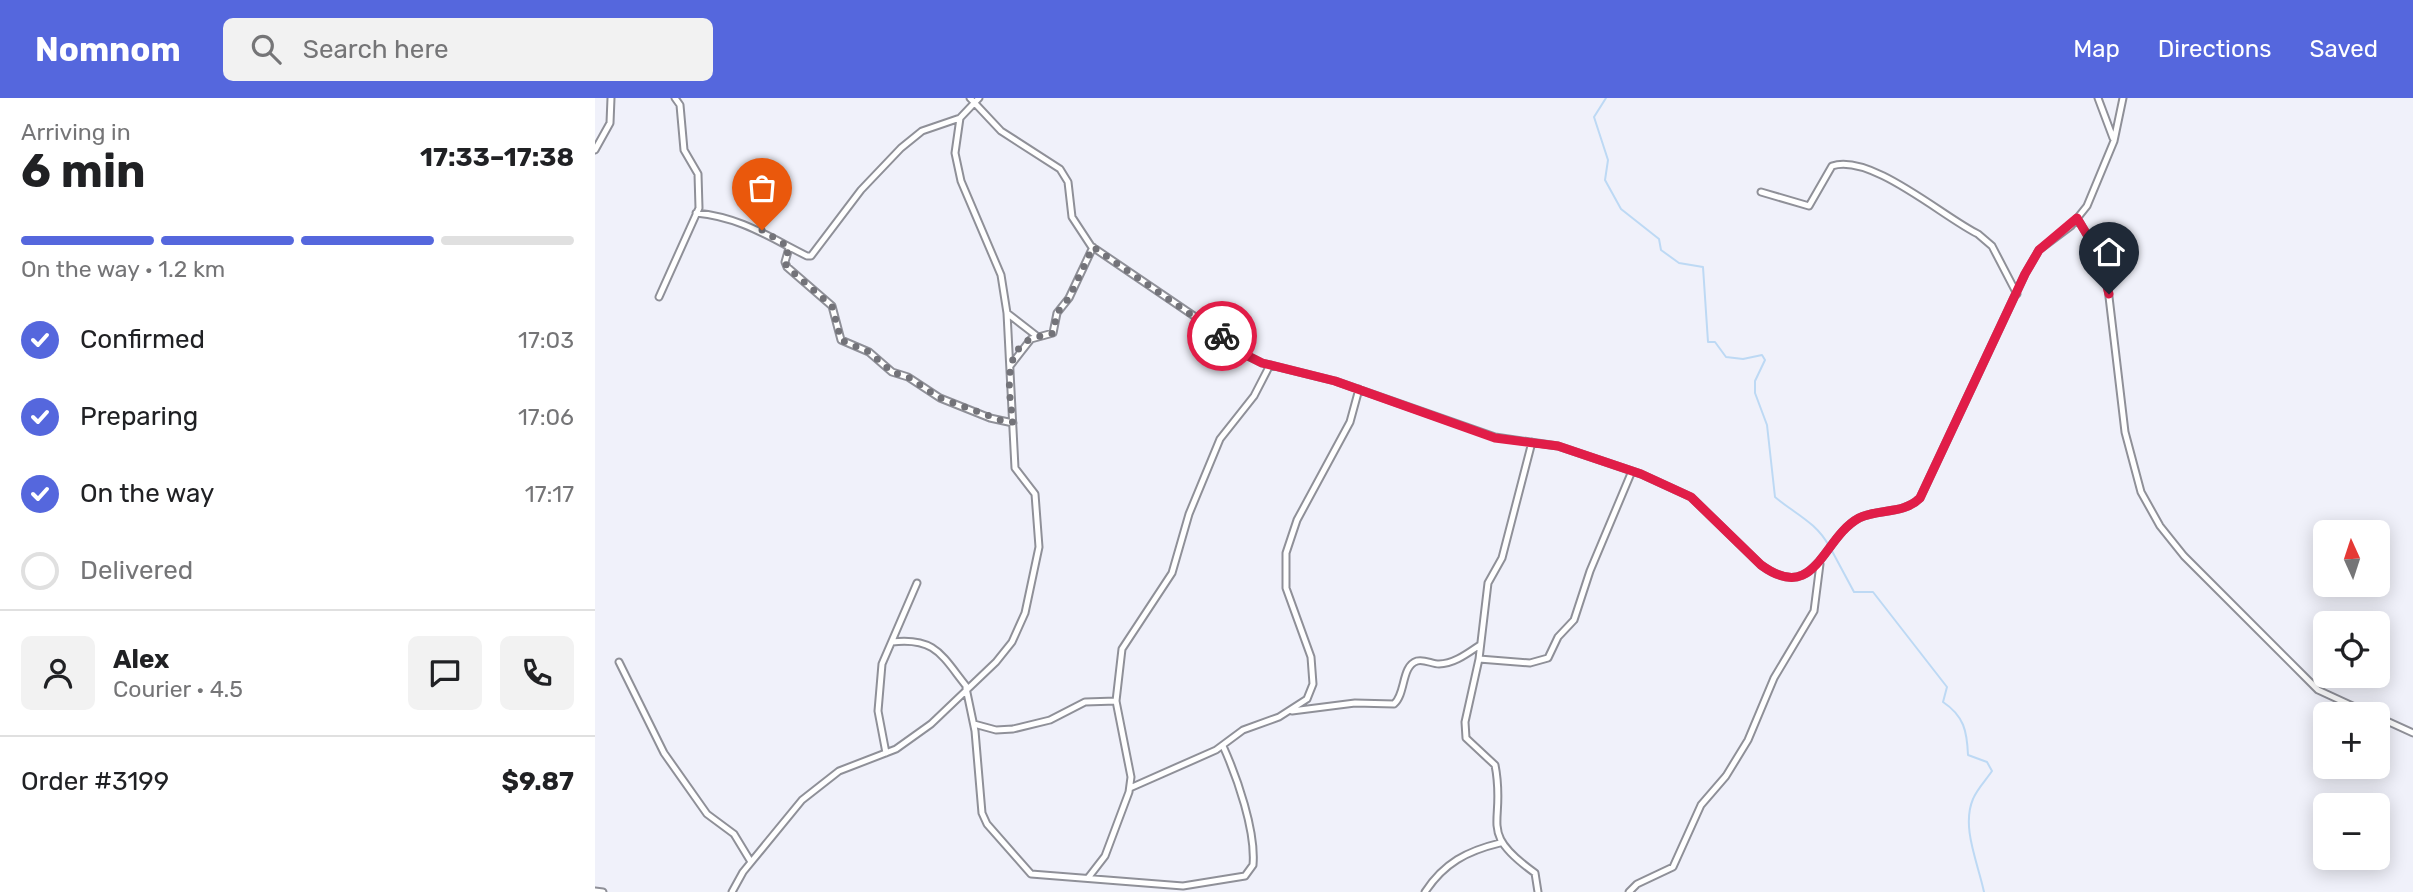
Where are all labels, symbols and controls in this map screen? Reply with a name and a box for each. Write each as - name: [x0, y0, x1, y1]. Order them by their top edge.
- search box: [223, 18, 713, 81]
- text: Nomnom: [35, 30, 181, 69]
- icon: search: [247, 30, 285, 68]
- text: Search here: [303, 34, 449, 65]
- text: Map: [2073, 35, 2120, 63]
- text: Directions: [2158, 35, 2271, 63]
- text: Saved: [2309, 35, 2378, 63]
- text: Arriving in: [21, 118, 131, 146]
- text: 17:33–17:38: [420, 142, 574, 173]
- text: 6 min: [21, 144, 146, 199]
- pin: [732, 158, 792, 230]
- icon: bag: [743, 169, 781, 207]
- pin: [2079, 222, 2139, 294]
- icon: home: [2090, 233, 2128, 271]
- text: On the way · 1.2 km: [21, 255, 225, 283]
- courier: [1187, 301, 1257, 371]
- icon: bike: [1203, 317, 1241, 355]
- icon: check: [21, 321, 59, 359]
- text: Confirmed: [80, 324, 205, 355]
- text: 17:03: [518, 326, 574, 354]
- icon: check: [21, 398, 59, 436]
- text: Preparing: [80, 401, 198, 432]
- text: 17:06: [518, 403, 574, 431]
- icon: check: [21, 475, 59, 513]
- text: On the way: [80, 478, 214, 509]
- text: 17:17: [525, 480, 574, 508]
- north arrow: [2313, 520, 2391, 597]
- map controls: [2313, 520, 2390, 870]
- text: Delivered: [80, 555, 193, 586]
- button: locate: [2313, 611, 2390, 688]
- button: person: [21, 636, 95, 710]
- button: chat: [408, 636, 482, 710]
- button: phone: [500, 636, 574, 710]
- text: Alex: [113, 644, 169, 675]
- text: Courier · 4.5: [113, 675, 243, 703]
- button: +: [2313, 702, 2390, 779]
- text: Order #3199: [21, 766, 169, 797]
- text: $9.87: [502, 766, 574, 797]
- button: −: [2313, 793, 2390, 870]

